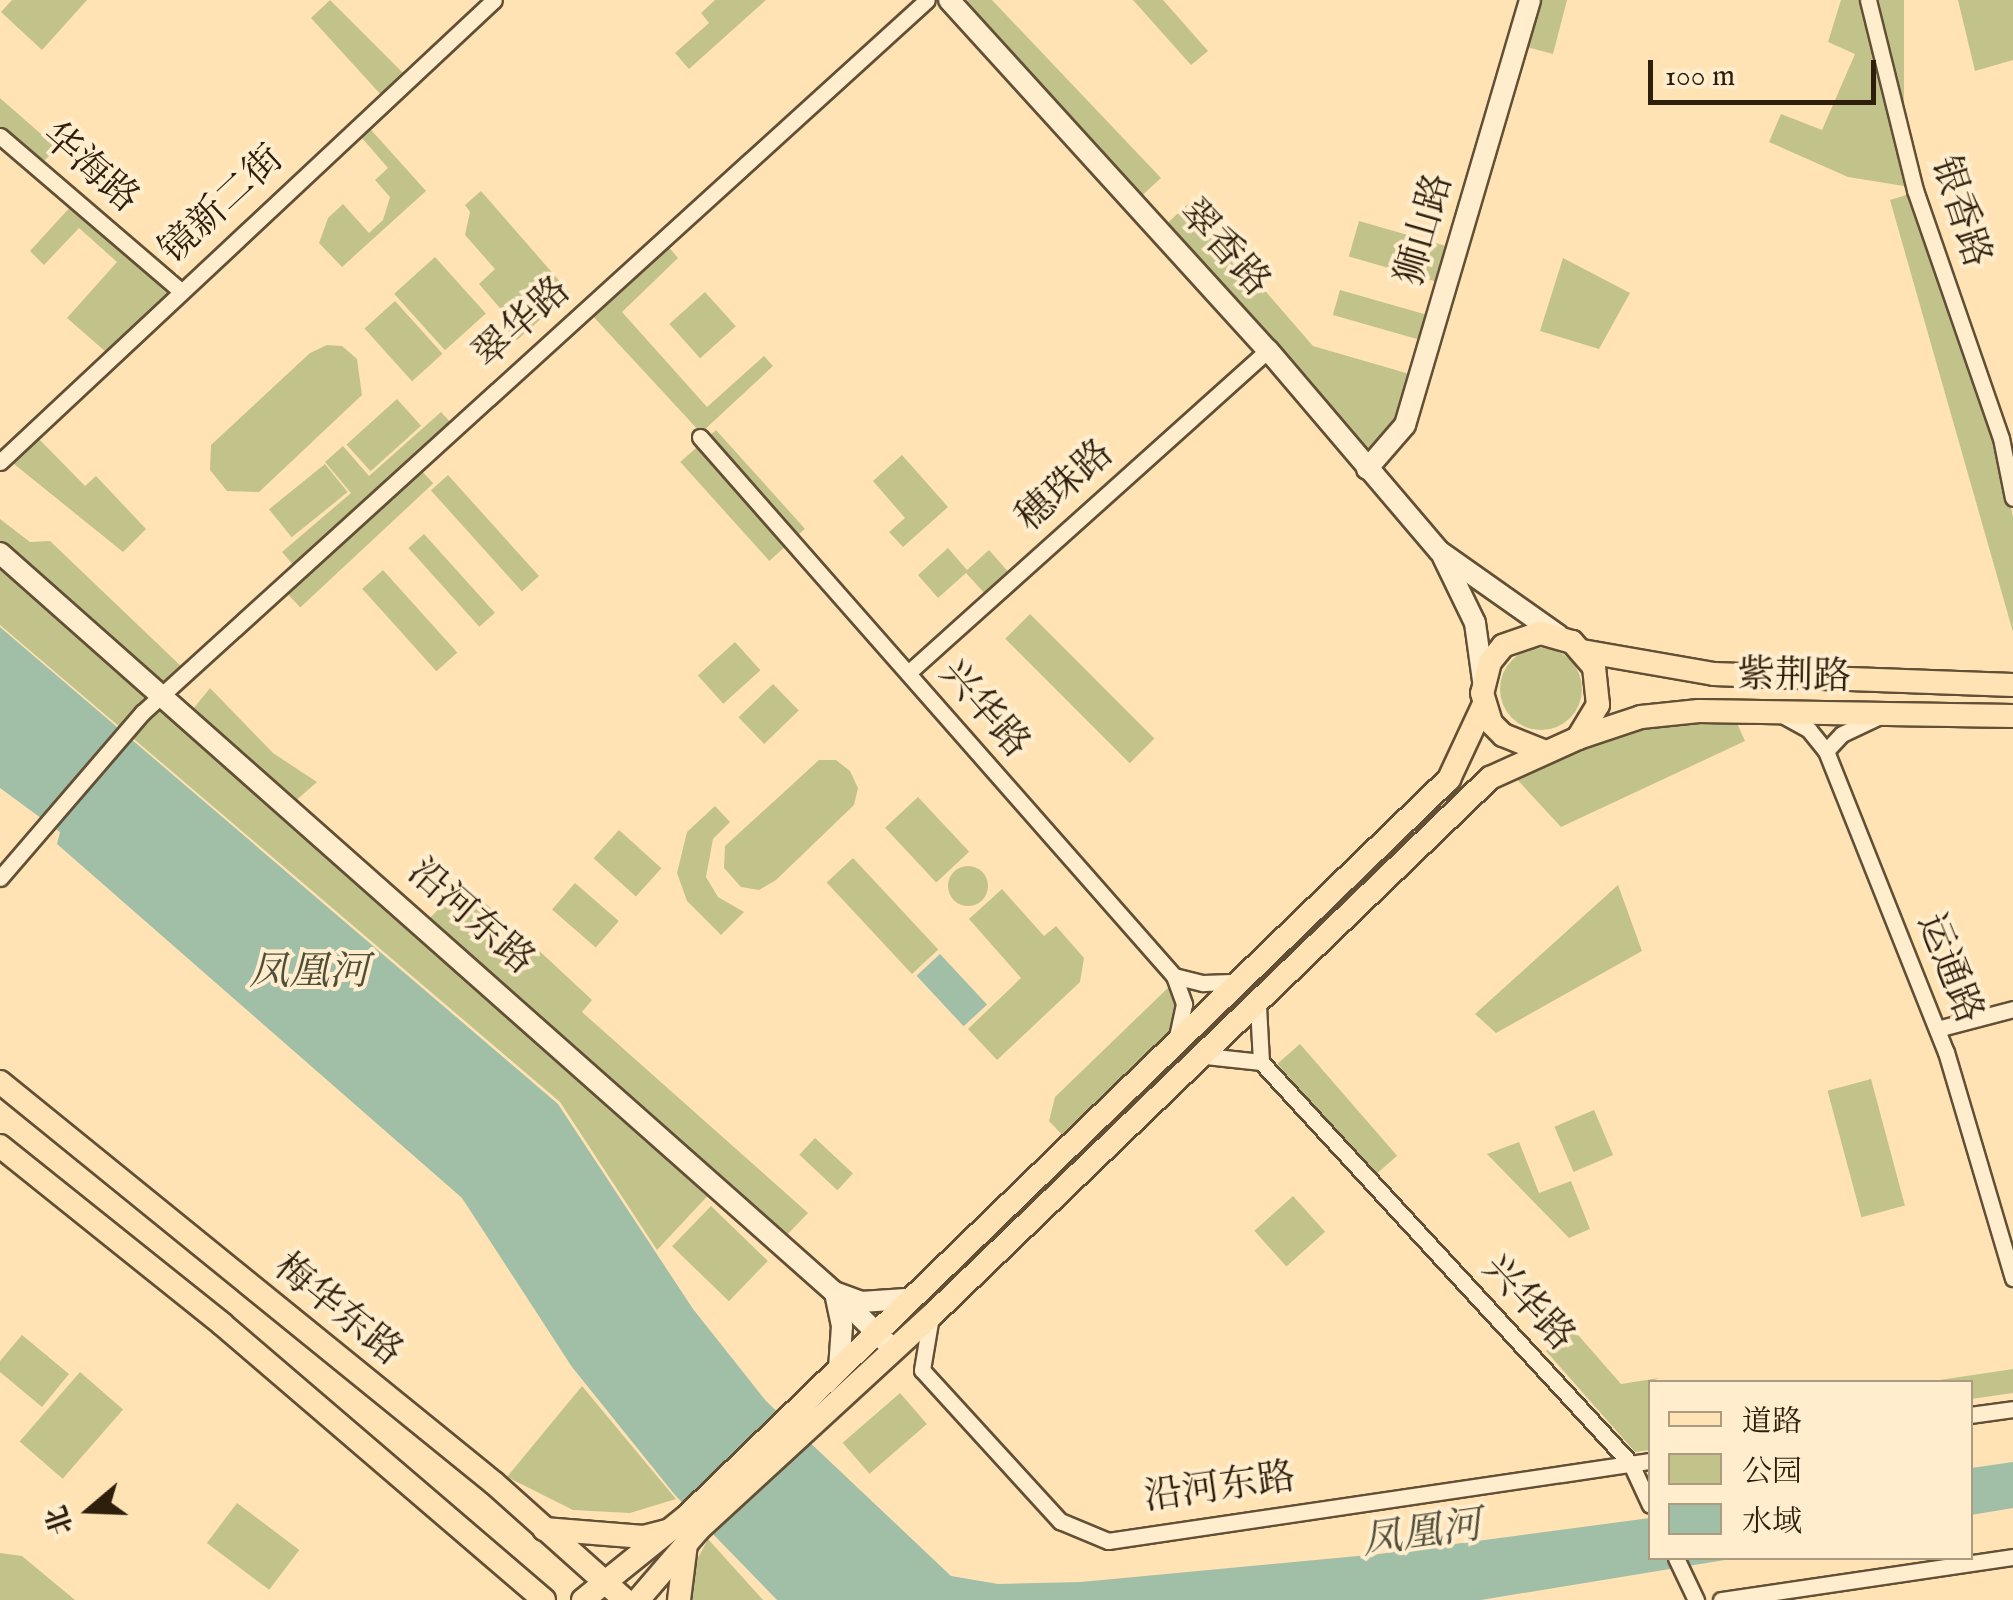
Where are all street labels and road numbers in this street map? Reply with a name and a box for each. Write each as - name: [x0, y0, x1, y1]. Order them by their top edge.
- street label: 华海路: [31, 114, 147, 224]
- street label: 镜新二街: [152, 137, 294, 275]
- street label: 银香路: [1920, 151, 1998, 273]
- street label: 狮山路: [1388, 169, 1464, 291]
- street label: 翠香路: [1168, 191, 1278, 307]
- street label: 翠华路: [465, 269, 581, 379]
- street label: 穗珠路: [1008, 432, 1124, 542]
- street label: 兴华路: [928, 652, 1038, 768]
- street label: 紫荆路: [1737, 654, 1851, 702]
- street label: 沿河东路: [398, 851, 542, 985]
- street label: 运通路: [1906, 908, 1990, 1030]
- street label: 梅华东路: [264, 1245, 410, 1377]
- street label: 兴华路: [1471, 1247, 1583, 1361]
- street label: 沿河东路: [1142, 1456, 1298, 1522]

